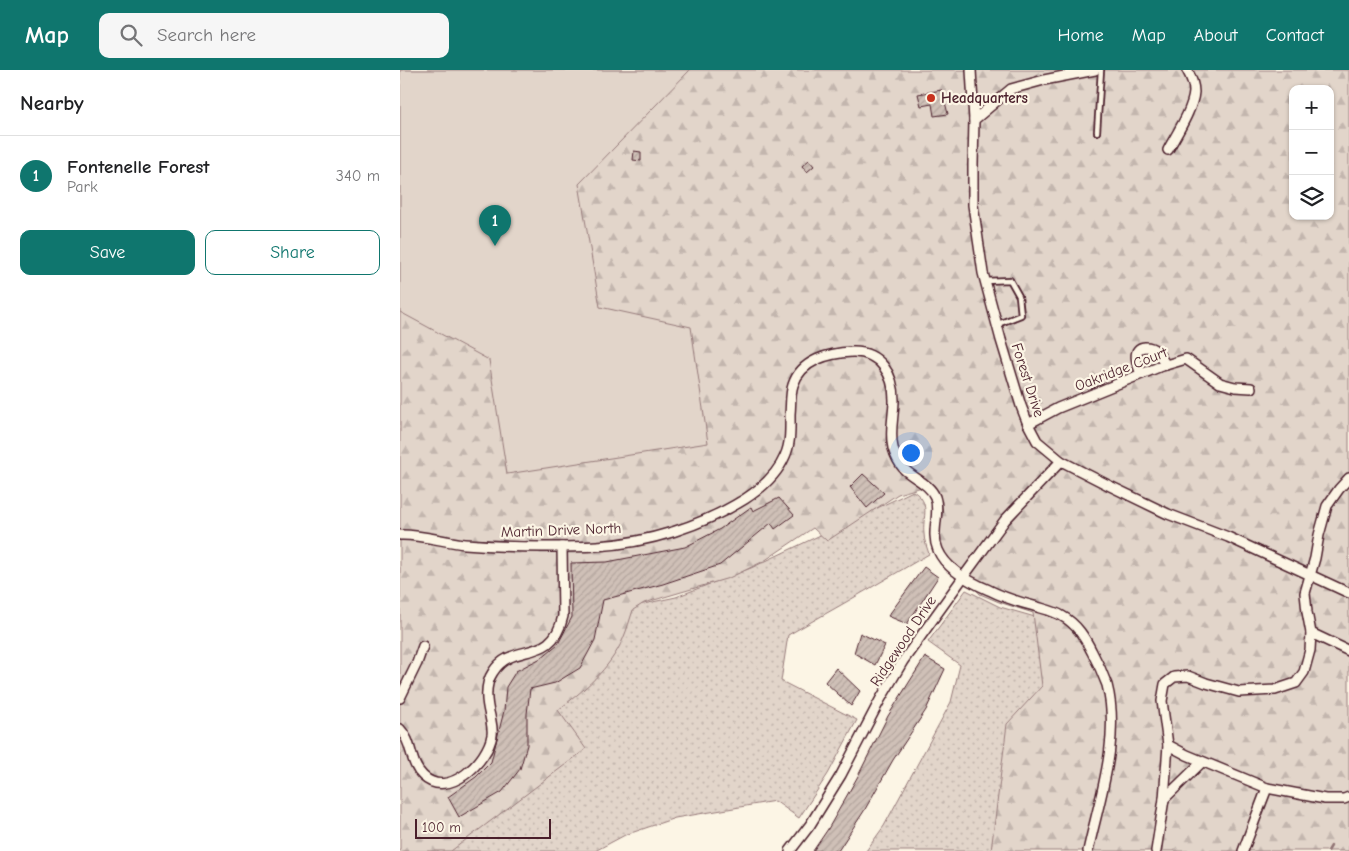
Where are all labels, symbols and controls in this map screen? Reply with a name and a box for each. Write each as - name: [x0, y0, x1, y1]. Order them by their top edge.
- search box: [99, 13, 449, 58]
- text: Map: [25, 21, 69, 49]
- icon: search: [117, 21, 145, 49]
- text: Search here: [157, 24, 256, 46]
- text: Home: [1057, 25, 1104, 46]
- text: Map: [1132, 25, 1166, 46]
- text: About: [1194, 25, 1238, 46]
- text: Contact: [1266, 25, 1324, 46]
- map controls: [1289, 85, 1334, 220]
- button: +: [1289, 85, 1334, 130]
- place label: Headquarters: [941, 89, 1028, 107]
- text: Nearby: [20, 91, 84, 115]
- marker: Headquarters: [925, 92, 937, 104]
- button: −: [1289, 130, 1334, 175]
- text: Fontenelle Forest: [67, 156, 210, 178]
- text: 1: [33, 167, 39, 185]
- text: 340 m: [336, 167, 380, 185]
- button: layers: [1289, 175, 1334, 220]
- text: Park: [67, 178, 98, 196]
- pin: 1: [479, 205, 511, 246]
- button: Save: [20, 230, 195, 275]
- button: Share: [205, 230, 380, 275]
- street label: Forest Drive: [1008, 341, 1049, 420]
- street label: Oakridge Court: [1072, 343, 1170, 395]
- your location: [898, 440, 924, 466]
- street label: Martin Drive North: [500, 519, 622, 541]
- street label: Ridgewood Drive: [866, 592, 940, 690]
- scale bar: [415, 816, 551, 839]
- text: 100 m: [422, 819, 461, 836]

